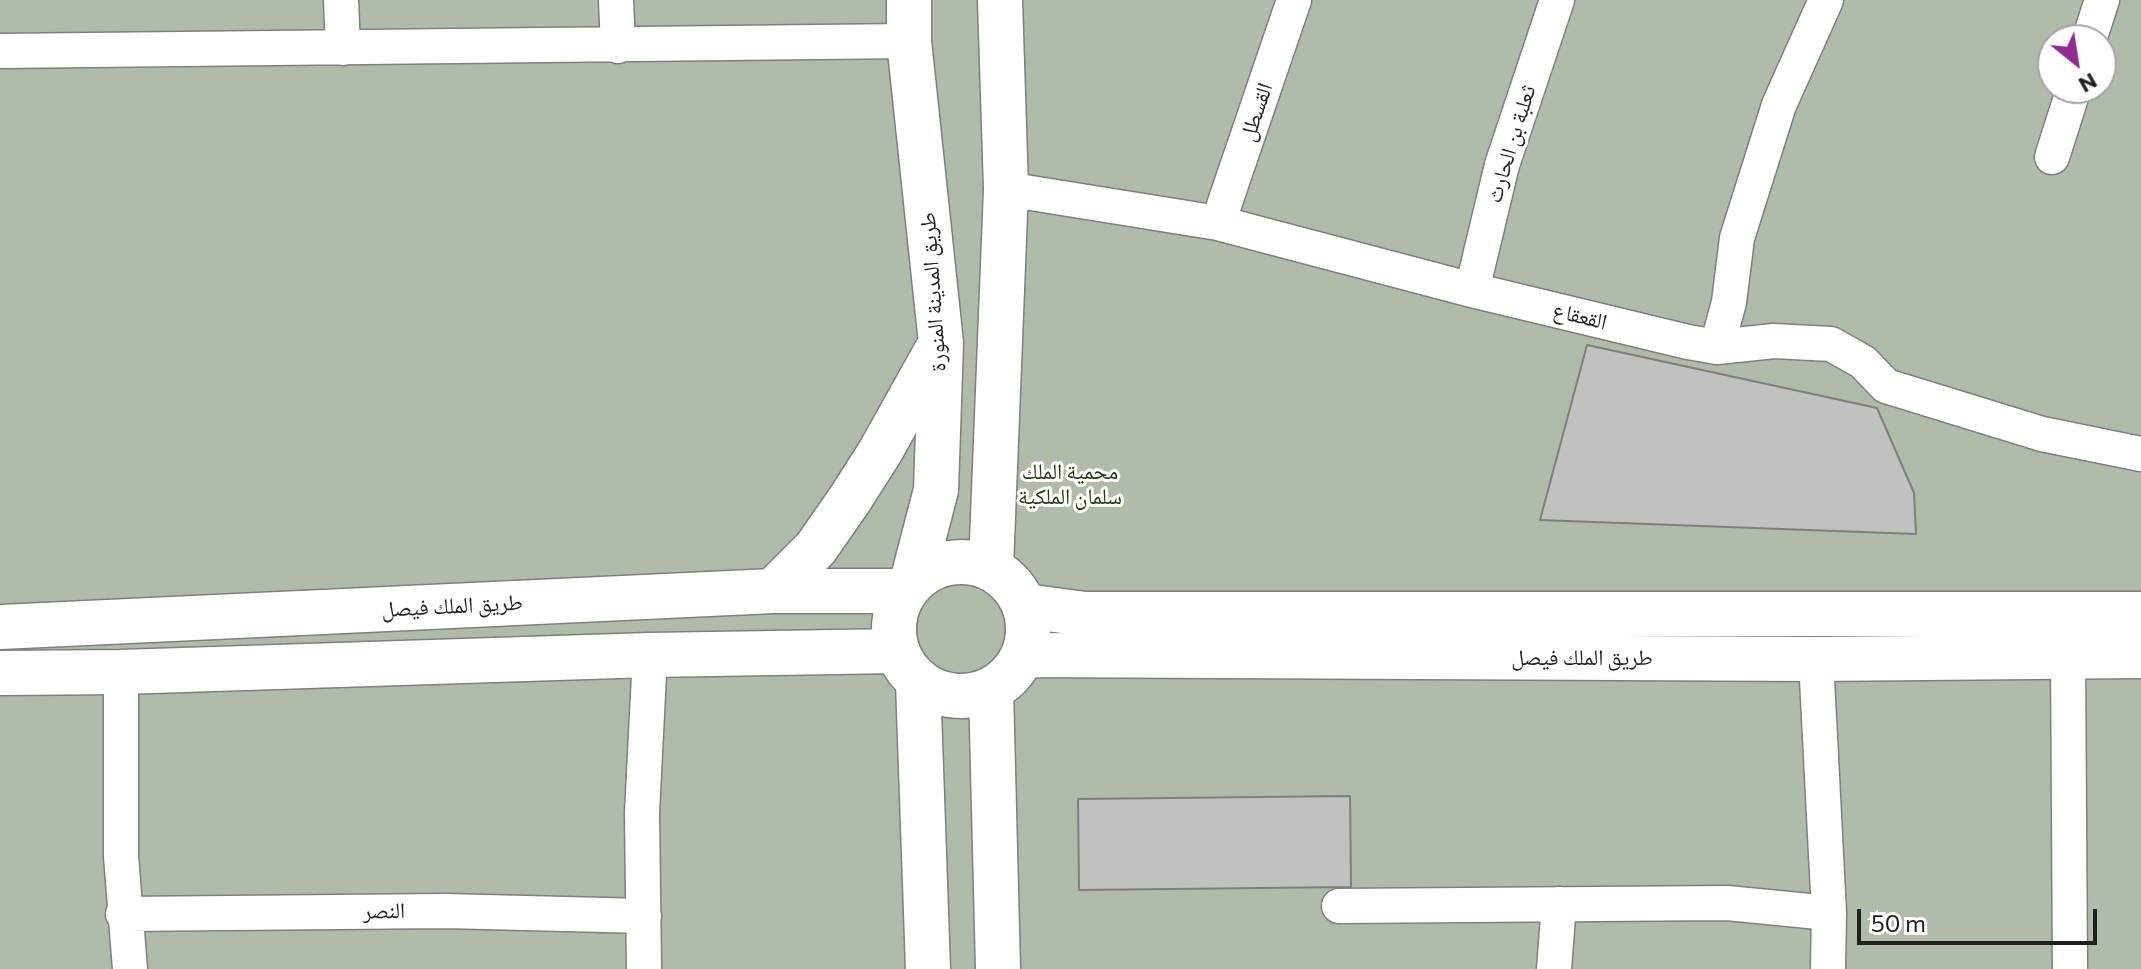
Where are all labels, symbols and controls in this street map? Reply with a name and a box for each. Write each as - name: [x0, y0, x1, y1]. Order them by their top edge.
- north arrow: [2037, 24, 2117, 104]
- text: N: [2074, 68, 2102, 99]
- street label: القسطل: [1234, 79, 1278, 145]
- street label: ثعلبة بن الحارث: [1481, 82, 1541, 206]
- street label: طريق المدينة المنورة: [914, 211, 952, 373]
- street label: القعقاع: [1550, 297, 1610, 335]
- park label: محمية الملك سلمان الملكية: [1018, 459, 1122, 510]
- street label: طريق الملك فيصل: [381, 589, 523, 623]
- street label: طريق الملك فيصل: [1511, 645, 1653, 671]
- scale bar: [1861, 893, 2101, 943]
- street label: النصر: [363, 897, 405, 925]
- text: 50 m: [1871, 908, 1926, 937]

